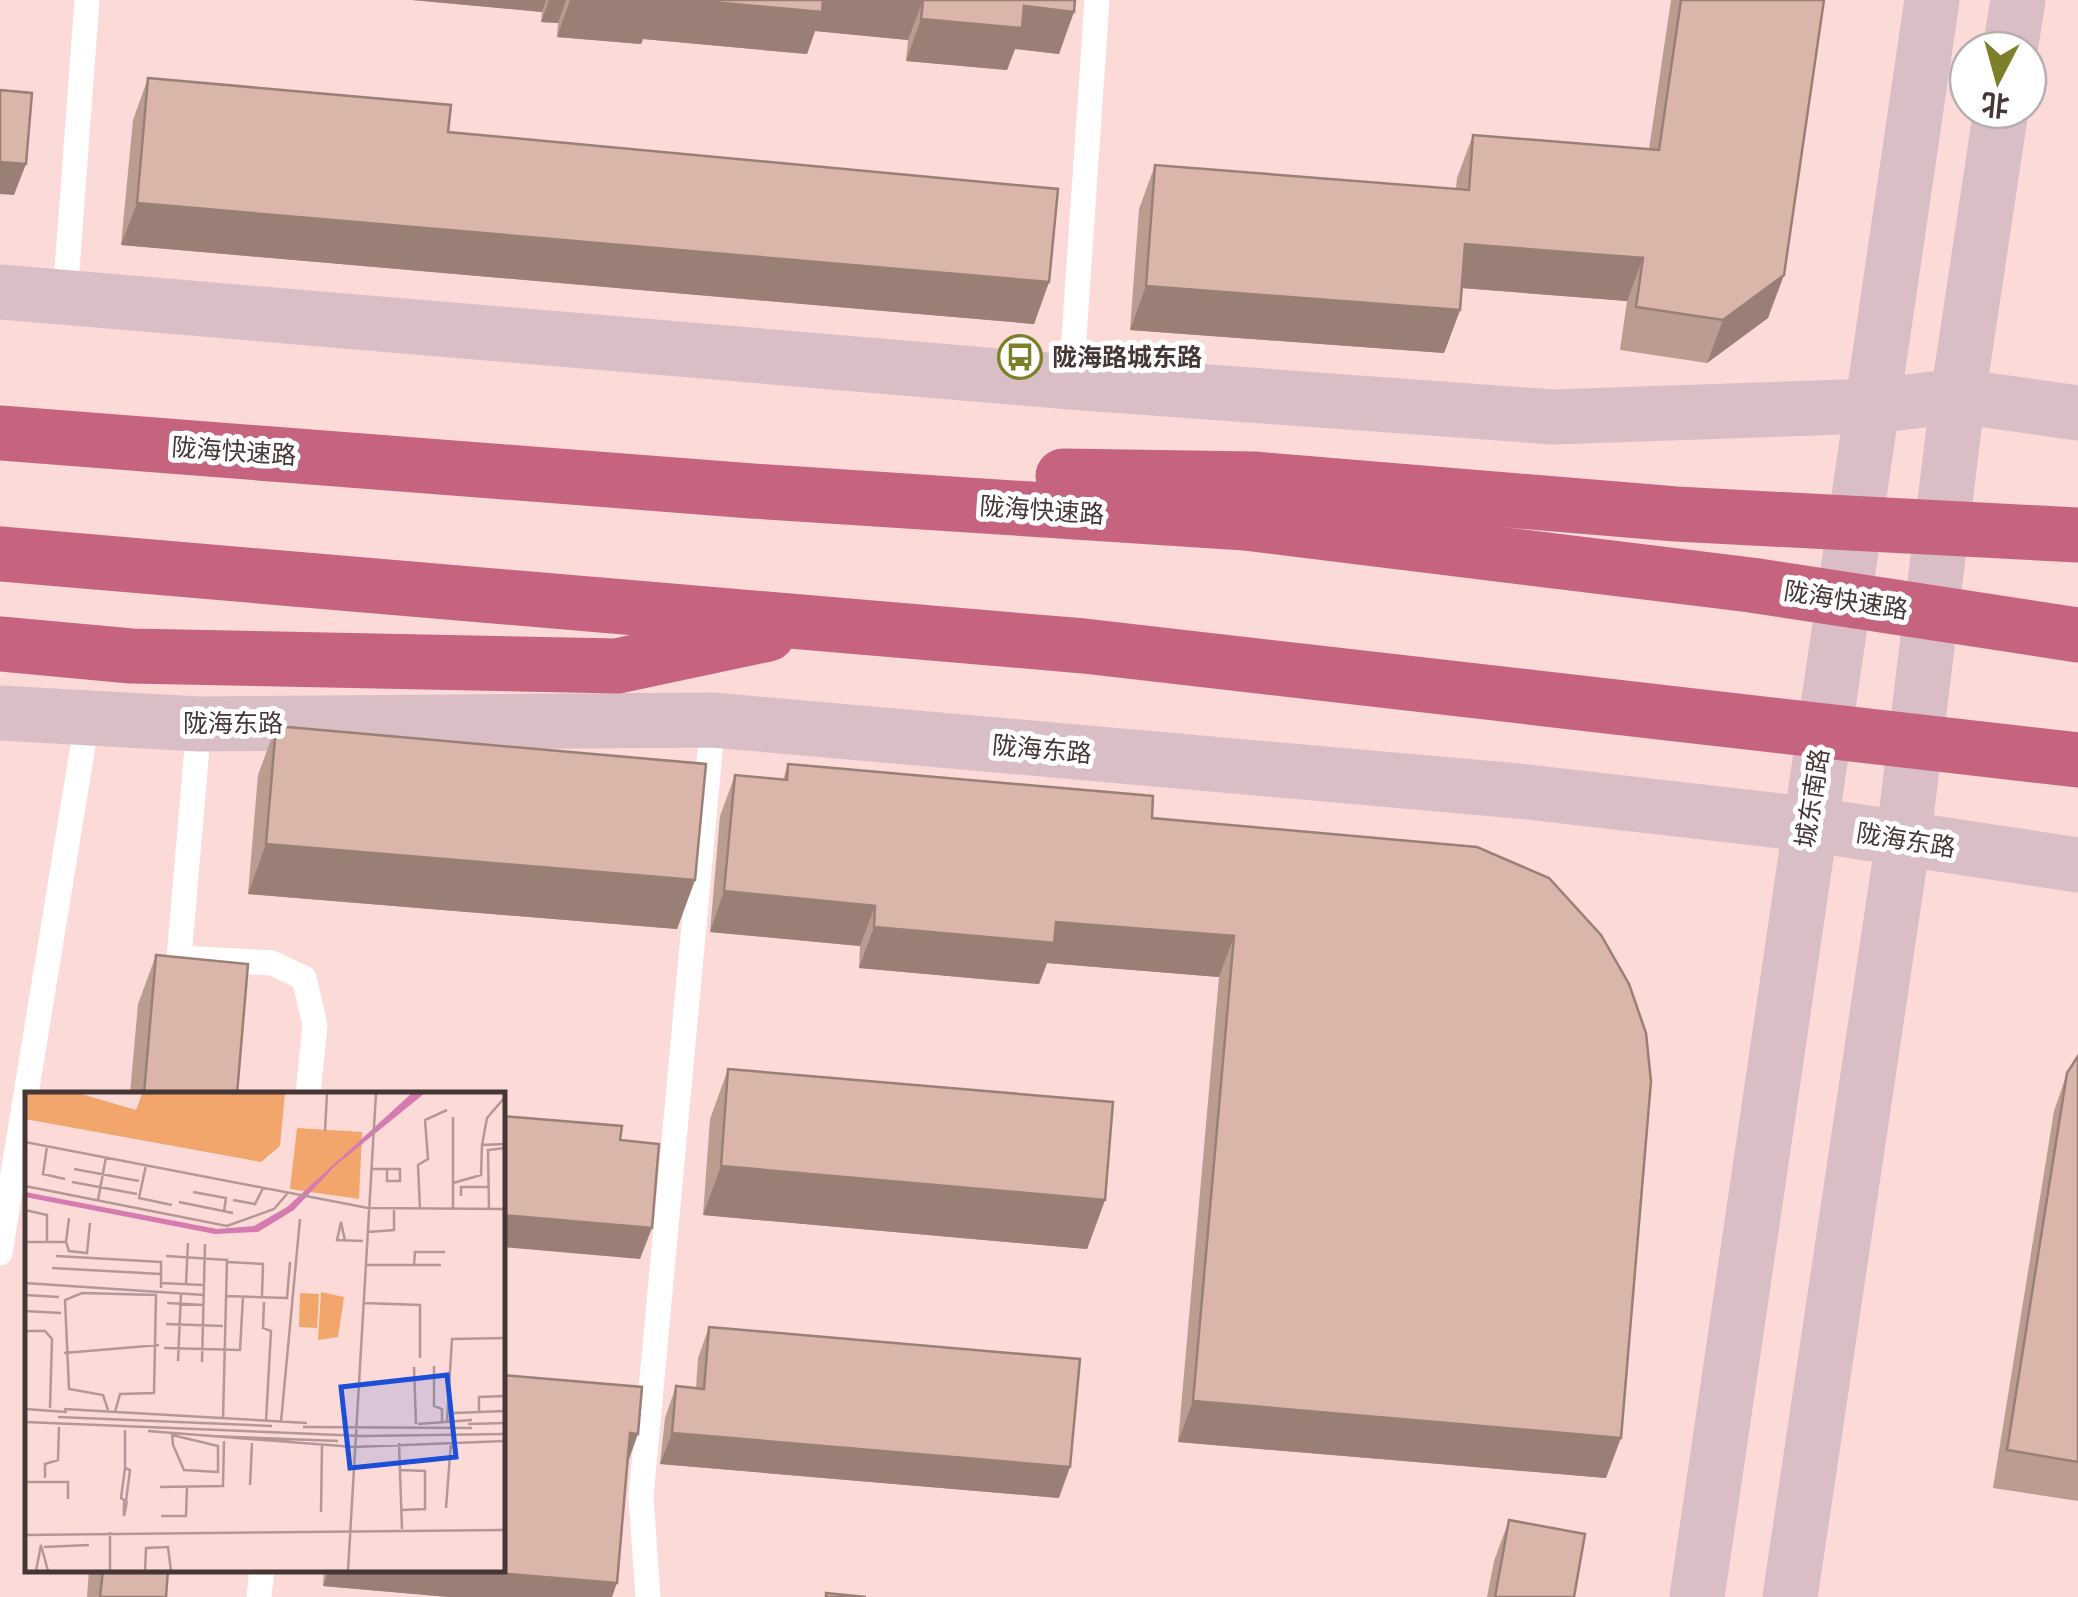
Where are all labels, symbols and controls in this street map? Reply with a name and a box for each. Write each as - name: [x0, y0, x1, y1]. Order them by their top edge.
- north arrow: [1948, 30, 2048, 130]
- text: 北: [1980, 87, 2011, 123]
- bus stop icon: 陇海路城东路: [997, 334, 1043, 380]
- place label: 陇海路城东路: [1052, 341, 1202, 372]
- street label: 陇海快速路: [171, 431, 297, 470]
- street label: 陇海快速路: [979, 490, 1105, 529]
- street label: 陇海快速路: [1782, 574, 1910, 625]
- street label: 陇海东路: [183, 707, 283, 738]
- street label: 陇海东路: [991, 729, 1093, 768]
- street label: 城东南路: [1788, 746, 1835, 850]
- street label: 陇海东路: [1854, 816, 1958, 863]
- inset map: [25, 1092, 505, 1572]

